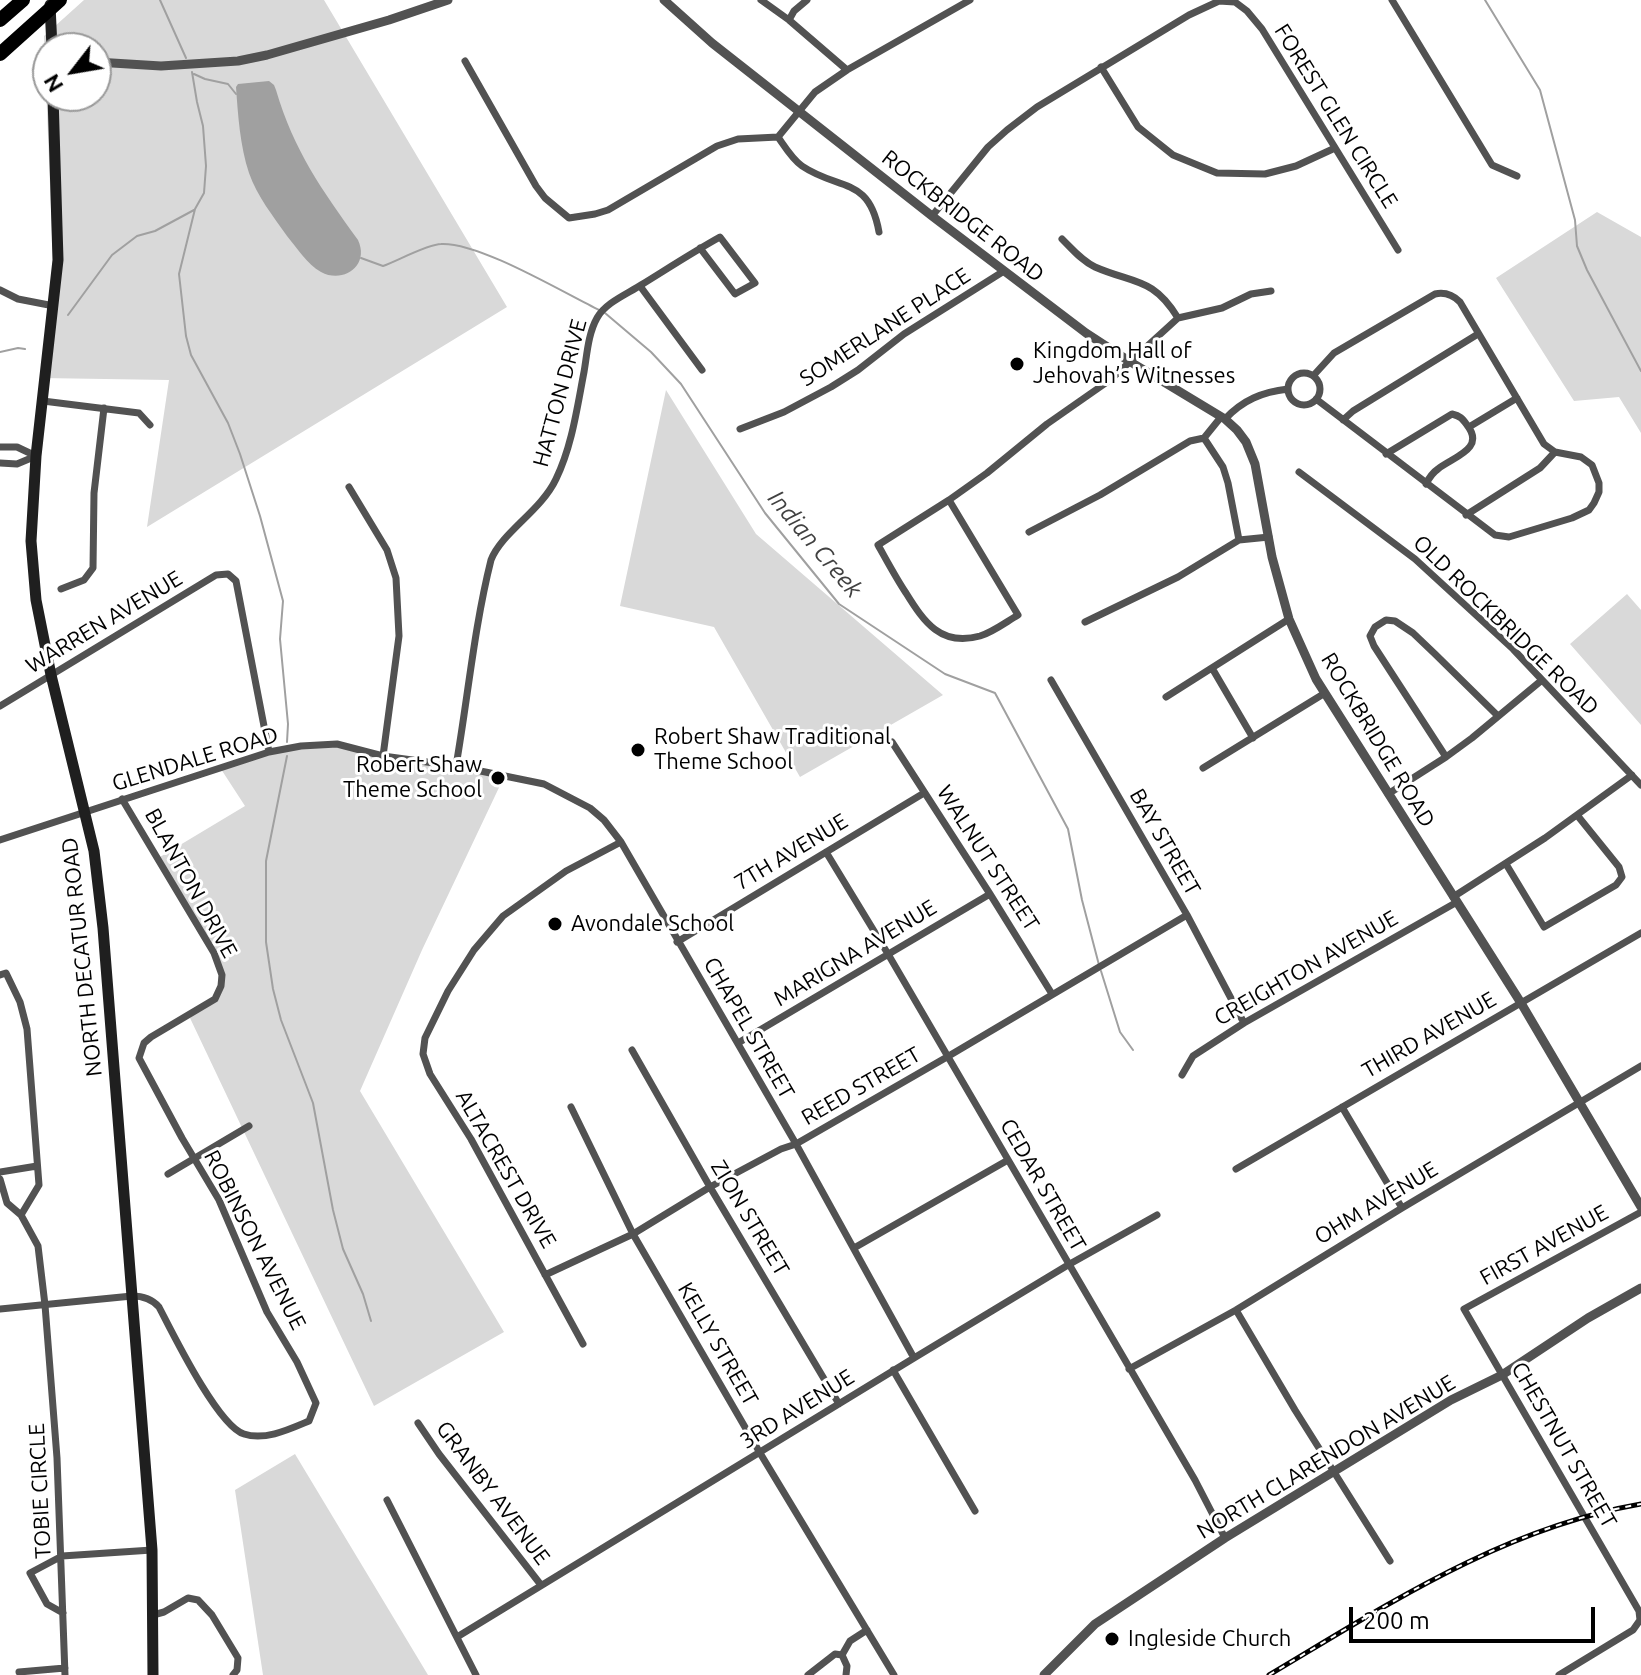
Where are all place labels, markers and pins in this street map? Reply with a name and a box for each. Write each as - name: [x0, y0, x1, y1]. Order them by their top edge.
- place label: Kingdom Hall of Jehovah’s Witnesses: [1033, 338, 1235, 390]
- marker: Kingdom Hall of Jehovah’s Witnesses: [1008, 355, 1026, 373]
- place label: Robert Shaw Traditional Theme School: [654, 724, 891, 776]
- marker: Robert Shaw Traditional Theme School: [629, 741, 647, 759]
- place label: Robert Shaw Theme School: [343, 752, 482, 804]
- marker: Robert Shaw Theme School: [489, 769, 507, 787]
- place label: Avondale School: [571, 911, 734, 937]
- marker: Avondale School: [546, 915, 564, 933]
- place label: Ingleside Church: [1128, 1626, 1291, 1652]
- marker: Ingleside Church: [1103, 1630, 1121, 1648]

